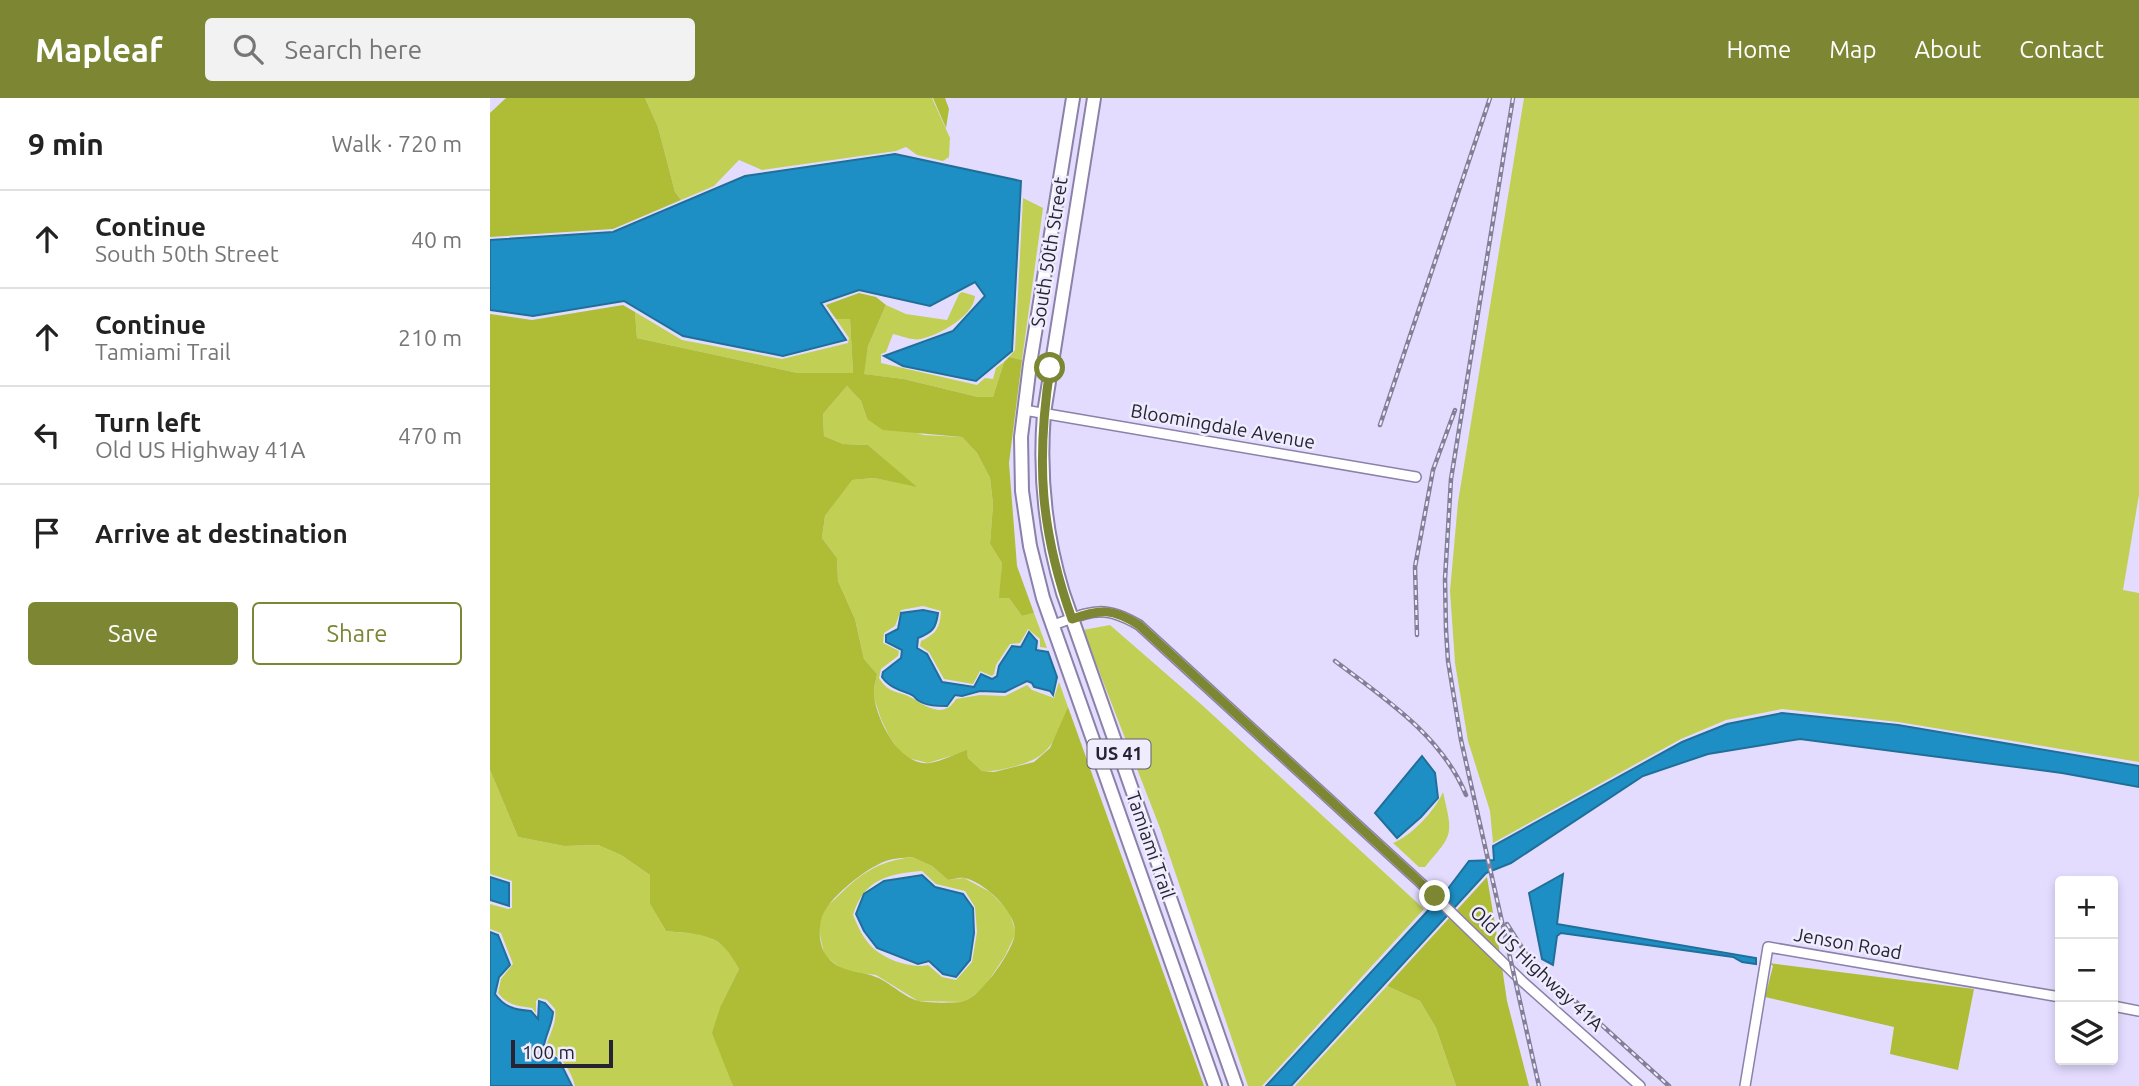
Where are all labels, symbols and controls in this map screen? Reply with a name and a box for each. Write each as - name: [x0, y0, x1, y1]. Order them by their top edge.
- search box: [205, 18, 695, 81]
- icon: search: [229, 30, 267, 68]
- text: Mapleaf: [35, 31, 163, 68]
- text: Search here: [285, 35, 422, 64]
- text: Home: [1726, 36, 1791, 63]
- text: Map: [1829, 36, 1876, 63]
- text: About: [1914, 36, 1981, 63]
- text: Contact: [2019, 36, 2104, 63]
- text: 9 min: [28, 127, 104, 161]
- text: Walk · 720 m: [331, 131, 462, 156]
- street label: South 50th Street: [1026, 175, 1072, 329]
- text: Continue: [95, 212, 206, 241]
- icon: ahead: [28, 220, 66, 258]
- text: 40 m: [411, 227, 462, 252]
- text: South 50th Street: [95, 241, 279, 266]
- text: Continue: [95, 310, 206, 339]
- icon: ahead: [28, 318, 66, 356]
- text: 210 m: [398, 325, 462, 350]
- text: Tamiami Trail: [95, 339, 231, 364]
- route start: [1034, 352, 1065, 383]
- street label: Bloomingdale Avenue: [1129, 399, 1317, 453]
- text: Turn left: [95, 408, 201, 437]
- icon: left: [28, 416, 66, 454]
- text: 470 m: [398, 423, 462, 448]
- text: Old US Highway 41A: [95, 437, 305, 462]
- icon: arrive: [28, 514, 66, 552]
- text: Arrive at destination: [95, 519, 348, 548]
- button: Save: [28, 602, 238, 665]
- button: Share: [252, 602, 462, 665]
- road number: US 41: [1088, 740, 1150, 768]
- street label: Tamiami Trail: [1122, 788, 1180, 902]
- map controls: [2055, 876, 2118, 1065]
- button: +: [2055, 876, 2118, 939]
- route end: [1419, 880, 1450, 911]
- street label: Old US Highway 41A: [1466, 901, 1609, 1036]
- street label: Jenson Road: [1792, 923, 1904, 963]
- button: −: [2055, 939, 2118, 1002]
- button: layers: [2055, 1002, 2118, 1065]
- scale bar: [511, 1037, 612, 1069]
- text: 100 m: [522, 1041, 575, 1063]

